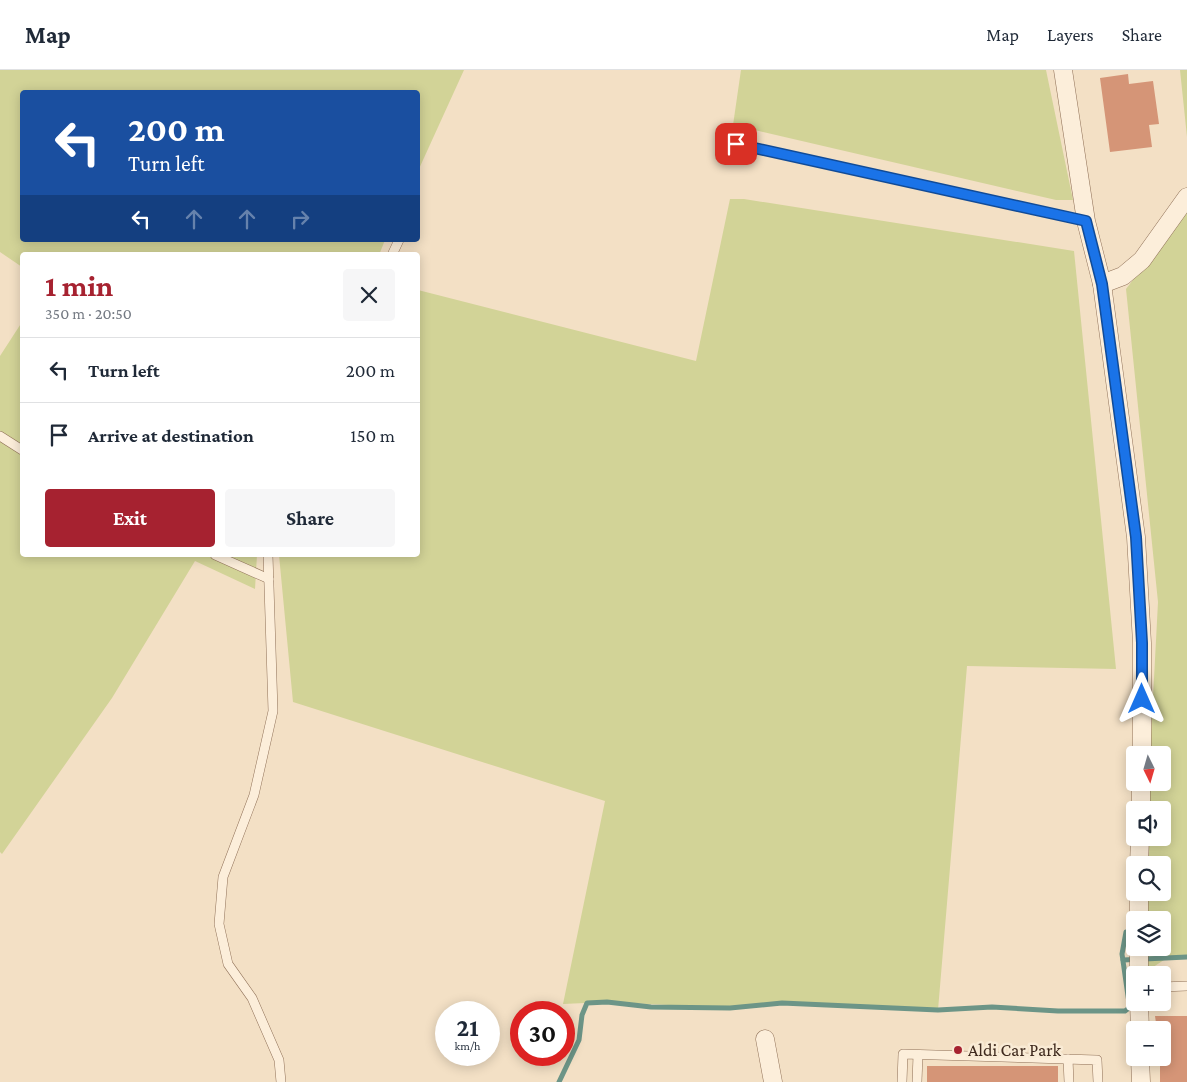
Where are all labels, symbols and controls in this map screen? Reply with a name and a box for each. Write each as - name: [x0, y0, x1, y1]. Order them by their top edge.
- text: Map: [25, 21, 71, 48]
- text: Map: [986, 25, 1019, 45]
- text: Layers: [1047, 25, 1094, 45]
- text: Share: [1122, 25, 1162, 45]
- icon: left: [45, 110, 110, 175]
- text: 200 m: [128, 110, 225, 149]
- pin: [715, 123, 757, 165]
- icon: arrive: [722, 130, 750, 158]
- text: Turn left: [128, 151, 205, 176]
- icon: left: [127, 205, 155, 233]
- icon: ahead: [180, 205, 208, 233]
- icon: ahead: [233, 205, 261, 233]
- icon: right: [286, 205, 314, 233]
- text: 1 min: [45, 269, 113, 302]
- button: close: [343, 269, 395, 321]
- text: 350 m · 20:50: [45, 305, 132, 322]
- icon: left: [45, 356, 73, 384]
- text: Turn left: [88, 360, 160, 381]
- text: 200 m: [346, 360, 395, 381]
- icon: arrive: [45, 421, 73, 449]
- text: Arrive at destination: [88, 425, 254, 446]
- text: 150 m: [350, 425, 395, 446]
- button: Exit: [45, 489, 215, 547]
- button: Share: [225, 489, 395, 547]
- position arrow: [1115, 672, 1167, 724]
- north arrow: [1126, 746, 1171, 791]
- map controls: [1126, 746, 1171, 1066]
- button: sound: [1126, 801, 1171, 846]
- button: search: [1126, 856, 1171, 901]
- button: layers: [1126, 911, 1171, 956]
- button: +: [1126, 966, 1171, 1011]
- speed limit sign: 30: [510, 1001, 575, 1066]
- text: 21: [456, 1014, 479, 1041]
- button: −: [1126, 1021, 1171, 1066]
- text: km/h: [455, 1039, 480, 1053]
- place label: Aldi Car Park: [968, 1040, 1062, 1060]
- marker: Aldi Car Park: [952, 1044, 964, 1056]

